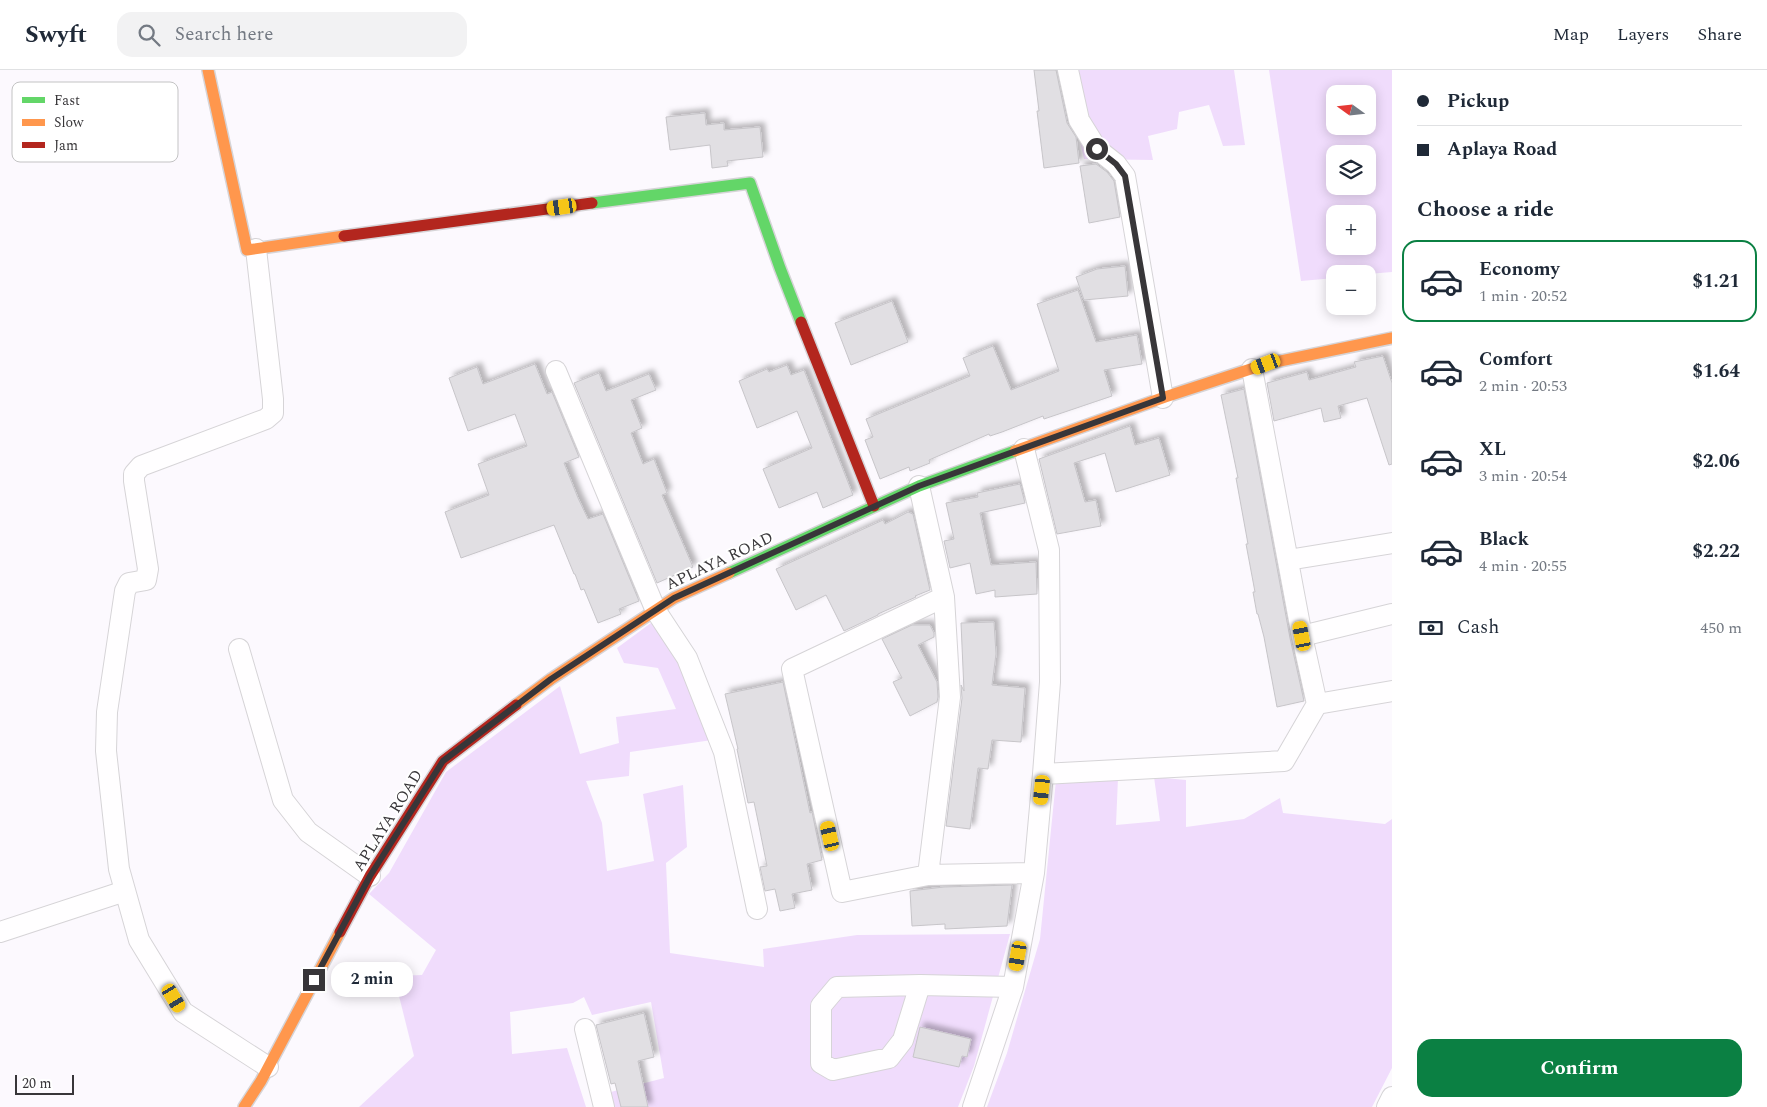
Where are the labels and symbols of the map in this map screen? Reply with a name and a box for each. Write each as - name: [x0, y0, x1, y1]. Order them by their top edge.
- legend: [12, 82, 178, 162]
- north arrow: [1326, 85, 1376, 135]
- text: Fast: [54, 90, 80, 111]
- text: Slow: [54, 112, 84, 133]
- text: Jam: [54, 135, 78, 156]
- route start: [1086, 138, 1108, 160]
- car: [546, 197, 577, 217]
- car: [1249, 352, 1282, 376]
- street label: APLAYA ROAD: [662, 525, 777, 596]
- car: [1291, 620, 1312, 652]
- street label: APLAYA ROAD: [347, 765, 429, 876]
- car: [1032, 774, 1051, 806]
- car: [819, 820, 840, 852]
- car: [1008, 940, 1027, 972]
- callout: 2 min: [332, 962, 414, 998]
- route end: [303, 969, 325, 991]
- car: [159, 981, 188, 1015]
- scale bar: [15, 1072, 74, 1095]

